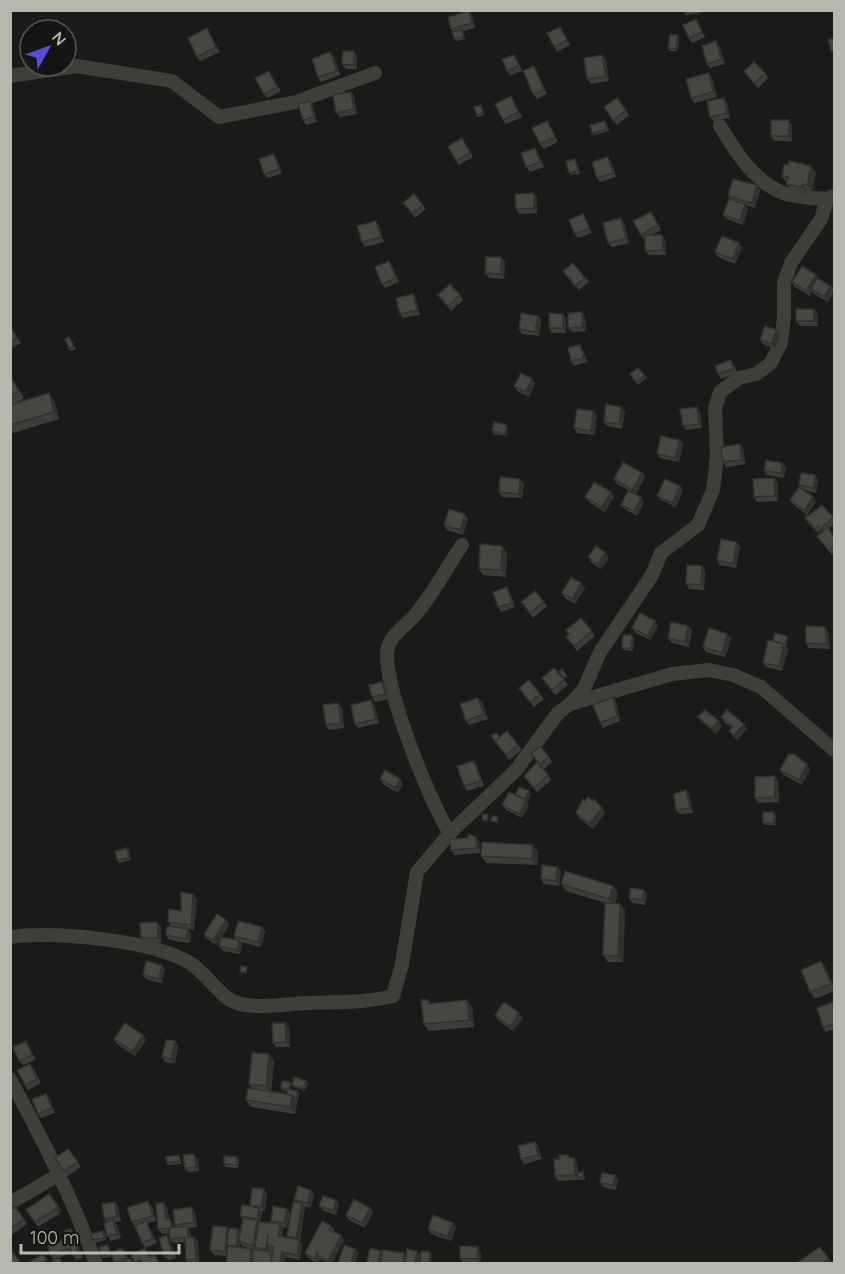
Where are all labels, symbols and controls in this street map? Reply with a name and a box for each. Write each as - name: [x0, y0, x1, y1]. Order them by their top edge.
- north arrow: [18, 18, 78, 78]
- text: N: [48, 27, 71, 49]
- scale bar: [21, 1217, 178, 1255]
- text: 100 m: [30, 1226, 79, 1249]

